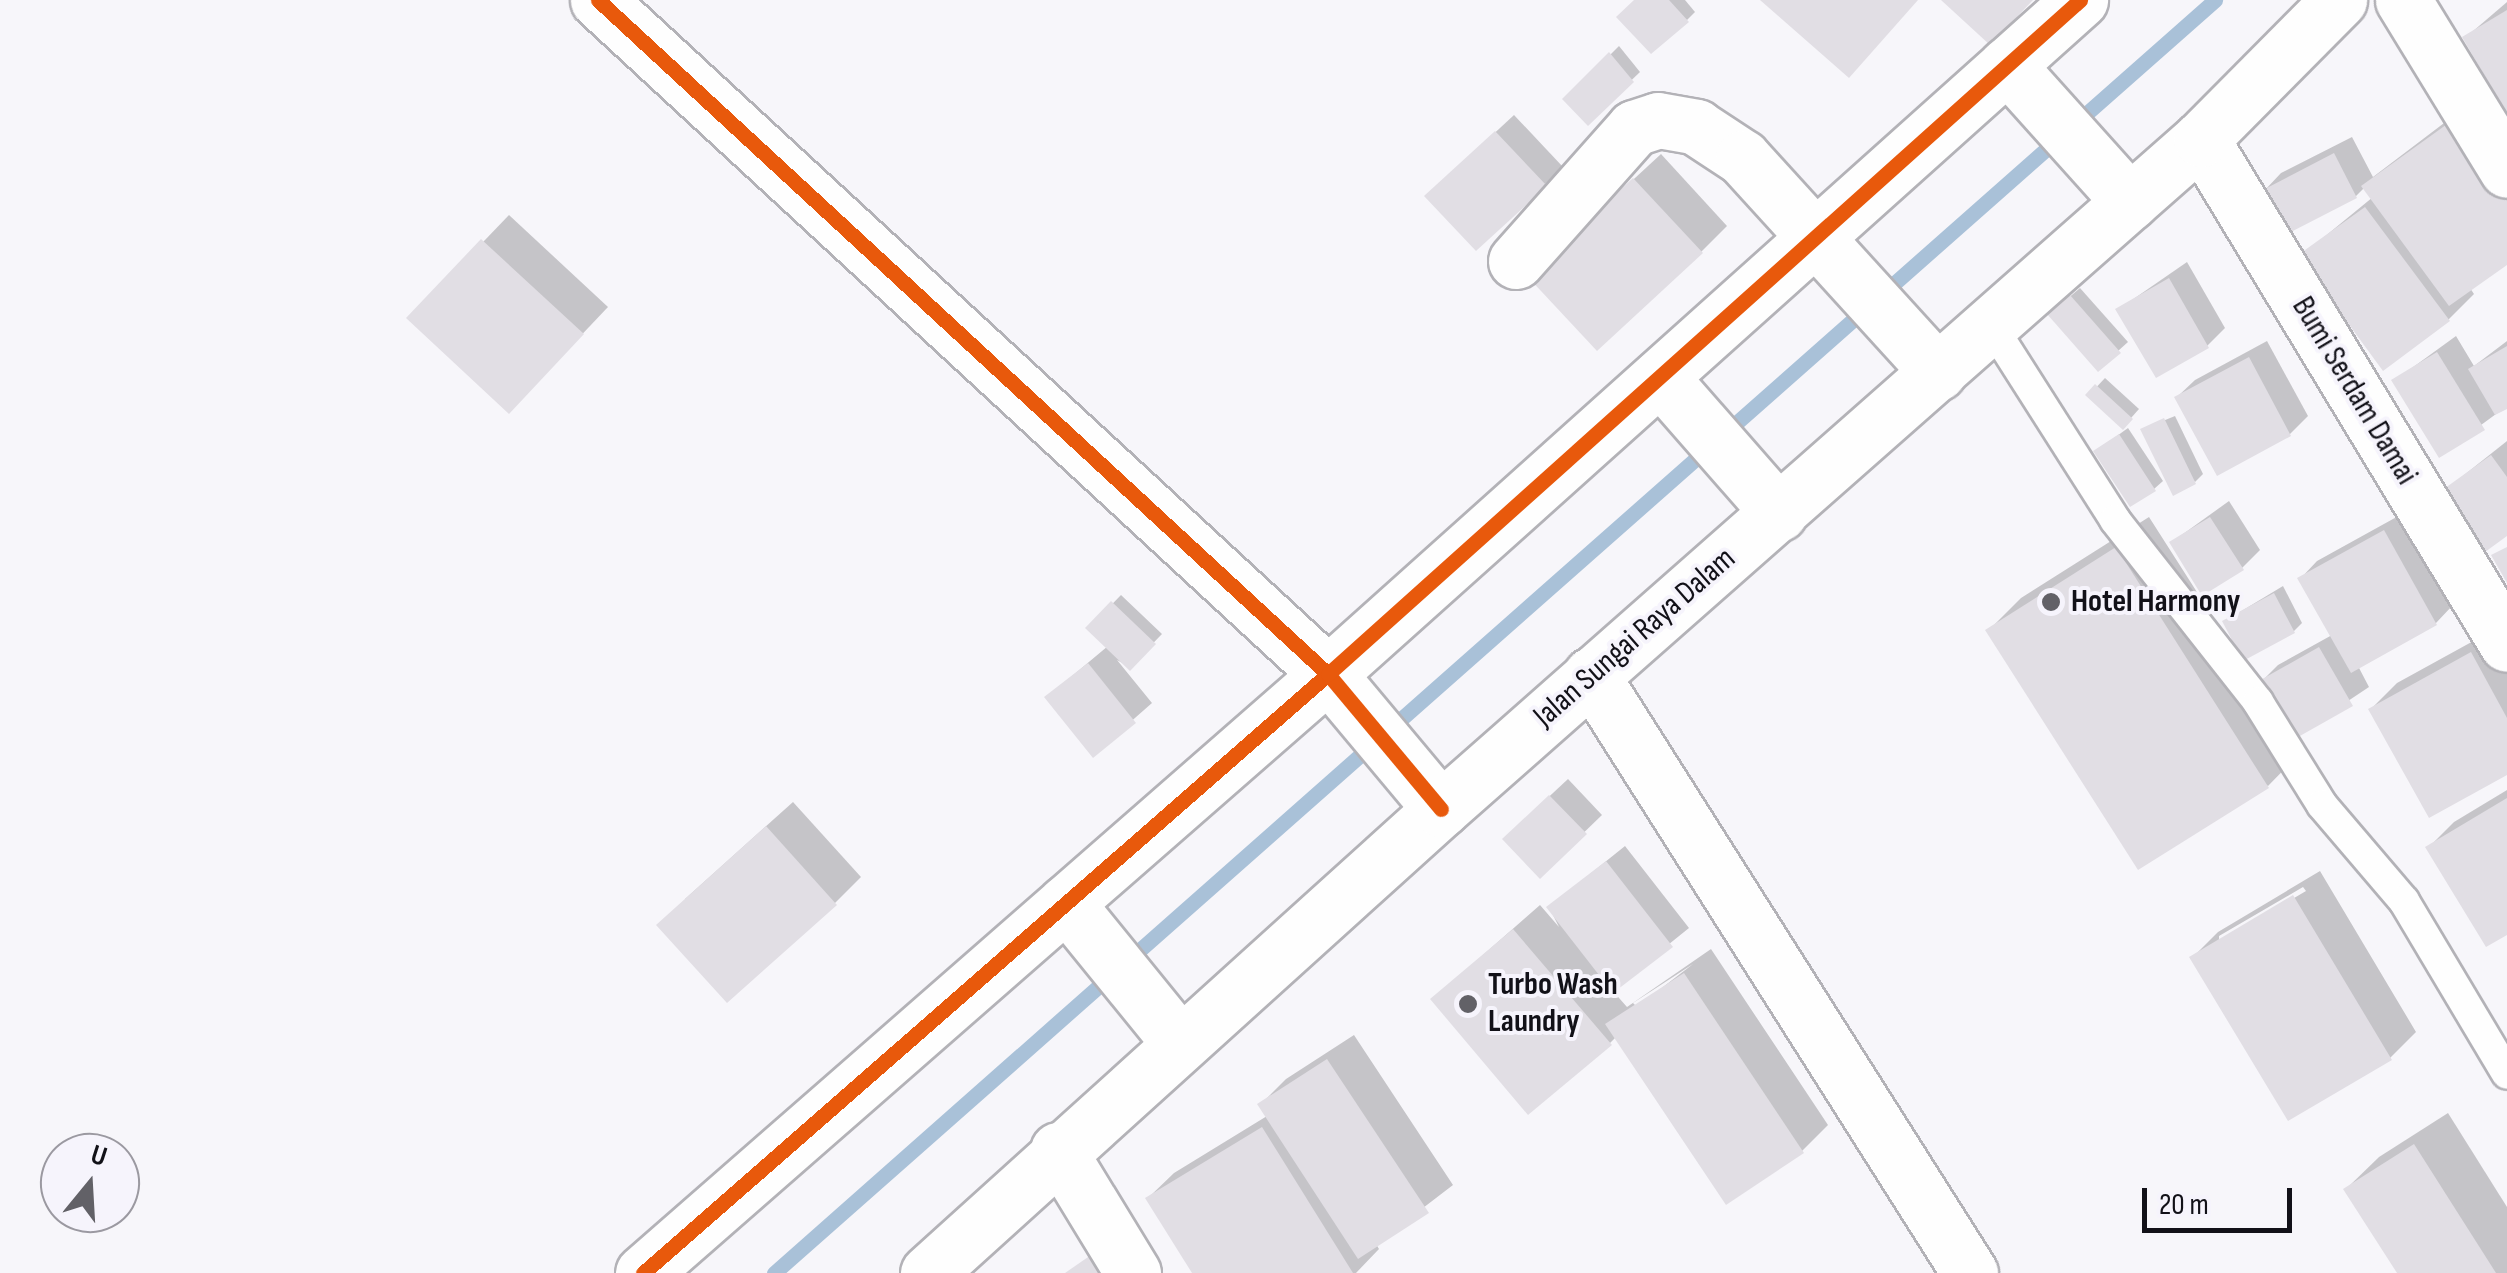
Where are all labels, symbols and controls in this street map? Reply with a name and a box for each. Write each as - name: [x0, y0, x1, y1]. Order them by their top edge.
- street label: Bumi Serdam Damai: [2283, 290, 2425, 492]
- street label: Jalan Sungai Raya Dalam: [1526, 540, 1744, 736]
- place label: Hotel Harmony: [2071, 583, 2240, 621]
- marker: Hotel Harmony: [2040, 591, 2062, 613]
- place label: Turbo Wash Laundry: [1488, 967, 1618, 1042]
- marker: Turbo Wash Laundry: [1457, 993, 1479, 1015]
- north arrow: [40, 1133, 140, 1233]
- text: U: [87, 1138, 111, 1174]
- scale bar: [2147, 1168, 2297, 1230]
- text: 20 m: [2159, 1187, 2209, 1223]

